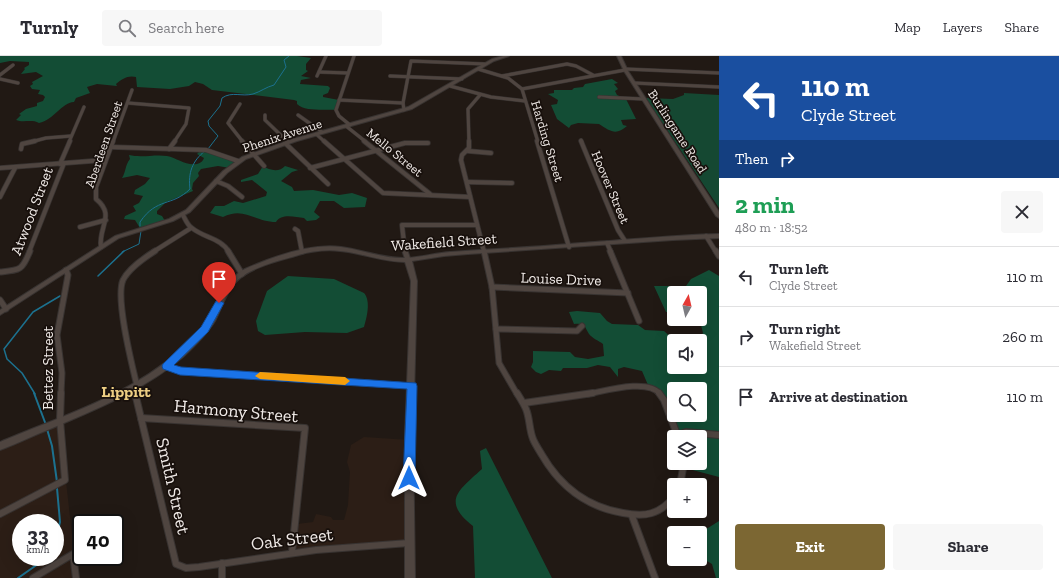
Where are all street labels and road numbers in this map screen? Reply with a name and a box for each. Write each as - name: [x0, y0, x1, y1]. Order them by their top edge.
- street label: Burlingame Road: [645, 87, 710, 176]
- street label: Aberdeen Street: [82, 99, 125, 190]
- street label: Harding Street: [528, 99, 567, 184]
- street label: Phenix Avenue: [241, 116, 324, 155]
- street label: Mello Street: [364, 125, 426, 180]
- street label: Hoover Street: [588, 149, 633, 226]
- street label: Atwood Street: [7, 164, 57, 258]
- street label: Wakefield Street: [391, 229, 498, 255]
- street label: Louise Drive: [520, 269, 602, 289]
- street label: Bettez Street: [39, 325, 57, 410]
- street label: Harmony Street: [173, 395, 299, 427]
- street label: Smith Street: [151, 436, 195, 537]
- street label: Oak Street: [250, 523, 335, 555]

